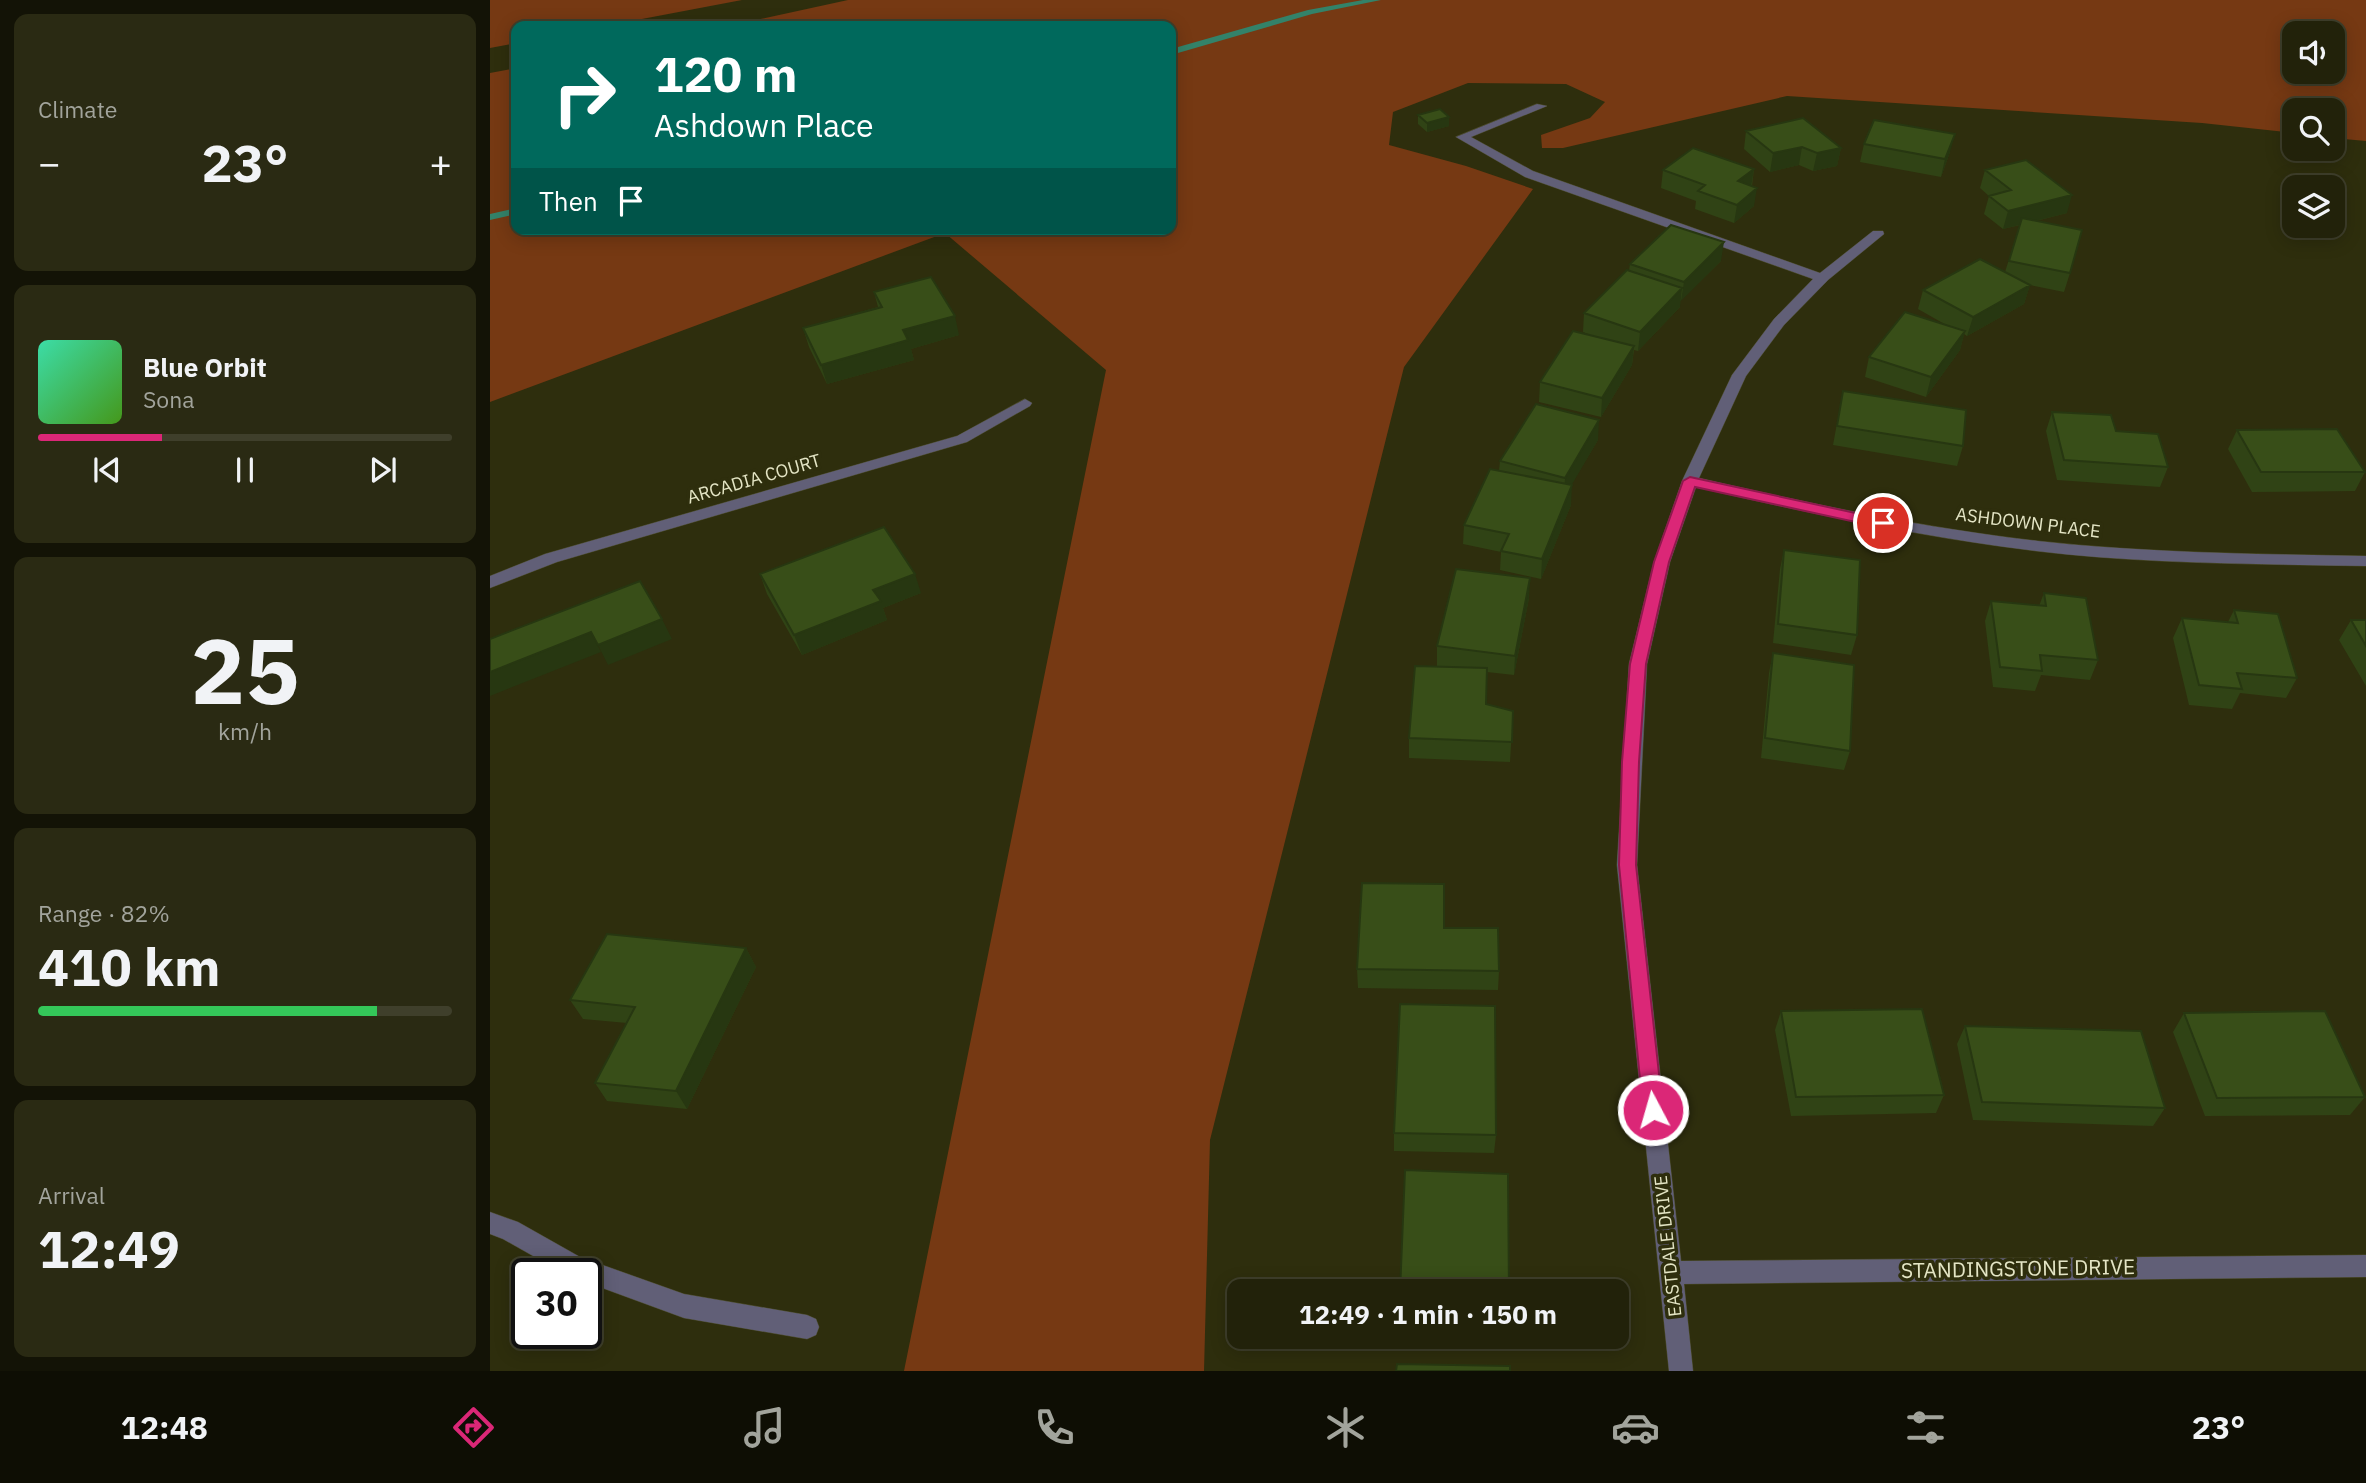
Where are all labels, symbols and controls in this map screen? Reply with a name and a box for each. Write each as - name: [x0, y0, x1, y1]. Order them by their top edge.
- map controls: [2282, 21, 2345, 238]
- button: sound: [2282, 21, 2345, 84]
- text: 120 m: [654, 42, 798, 105]
- icon: right: [539, 49, 630, 140]
- text: Climate: [38, 94, 117, 124]
- button: search: [2282, 98, 2345, 161]
- text: Ashdown Place: [654, 104, 874, 146]
- text: 23°: [202, 129, 288, 196]
- text: −: [38, 138, 61, 187]
- text: +: [429, 138, 452, 187]
- button: layers: [2282, 175, 2345, 238]
- icon: arrive: [612, 182, 650, 220]
- text: Then: [539, 184, 598, 218]
- text: Blue Orbit: [143, 350, 267, 384]
- text: Sona: [143, 384, 195, 414]
- street label: ARCADIA COURT: [684, 448, 823, 509]
- icon: previous: [88, 451, 126, 489]
- icon: pause: [226, 451, 264, 489]
- icon: next: [364, 451, 402, 489]
- pin: [1853, 493, 1913, 553]
- street label: ASHDOWN PLACE: [1954, 502, 2102, 543]
- icon: arrive: [1864, 504, 1902, 542]
- text: 25: [190, 611, 300, 729]
- text: km/h: [218, 716, 272, 746]
- text: Range · 82%: [38, 898, 170, 928]
- text: 410 km: [38, 933, 220, 1000]
- position arrow: [1616, 1073, 1690, 1147]
- street label: EASTDALE DRIVE: [1649, 1174, 1686, 1318]
- text: Arrival: [38, 1180, 105, 1210]
- text: 12:49: [38, 1215, 180, 1282]
- street label: STANDINGSTONE DRIVE: [1901, 1252, 2135, 1284]
- speed limit sign: 30: [511, 1258, 602, 1349]
- text: 12:49 · 1 min · 150 m: [1299, 1297, 1557, 1331]
- icon: directions: [449, 1403, 498, 1452]
- icon: music: [740, 1403, 789, 1452]
- icon: phone: [1030, 1403, 1079, 1452]
- icon: climate: [1321, 1403, 1370, 1452]
- icon: car: [1611, 1403, 1660, 1452]
- icon: filters: [1901, 1403, 1950, 1452]
- text: 12:48: [121, 1406, 208, 1448]
- text: 23°: [2192, 1406, 2245, 1448]

